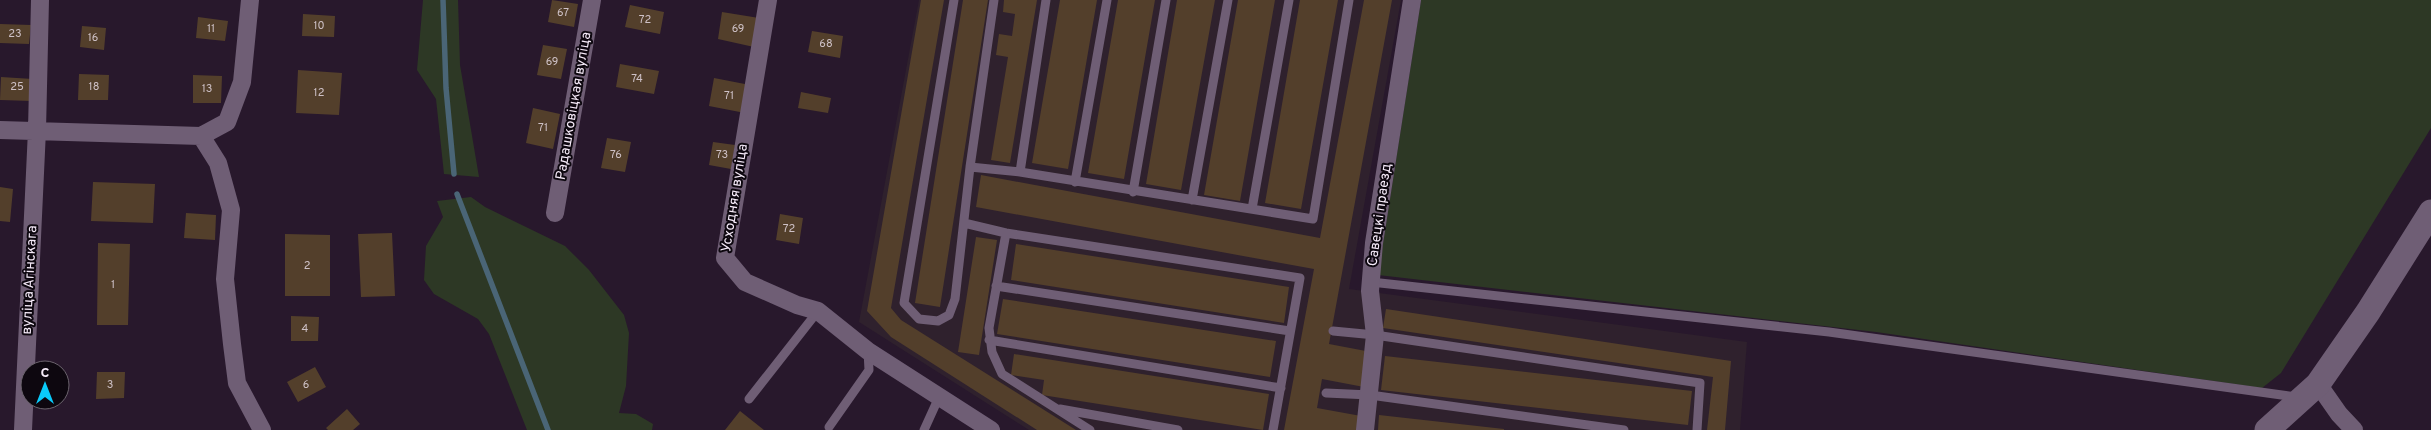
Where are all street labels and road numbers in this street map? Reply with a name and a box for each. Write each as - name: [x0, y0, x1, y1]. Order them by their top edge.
- street label: Радашковіцкая вуліца: [553, 31, 595, 181]
- street label: Усходняя вуліца: [718, 143, 752, 253]
- street label: Савецкі праезд: [1364, 162, 1396, 268]
- street label: вуліца Агінскага: [19, 225, 41, 335]

